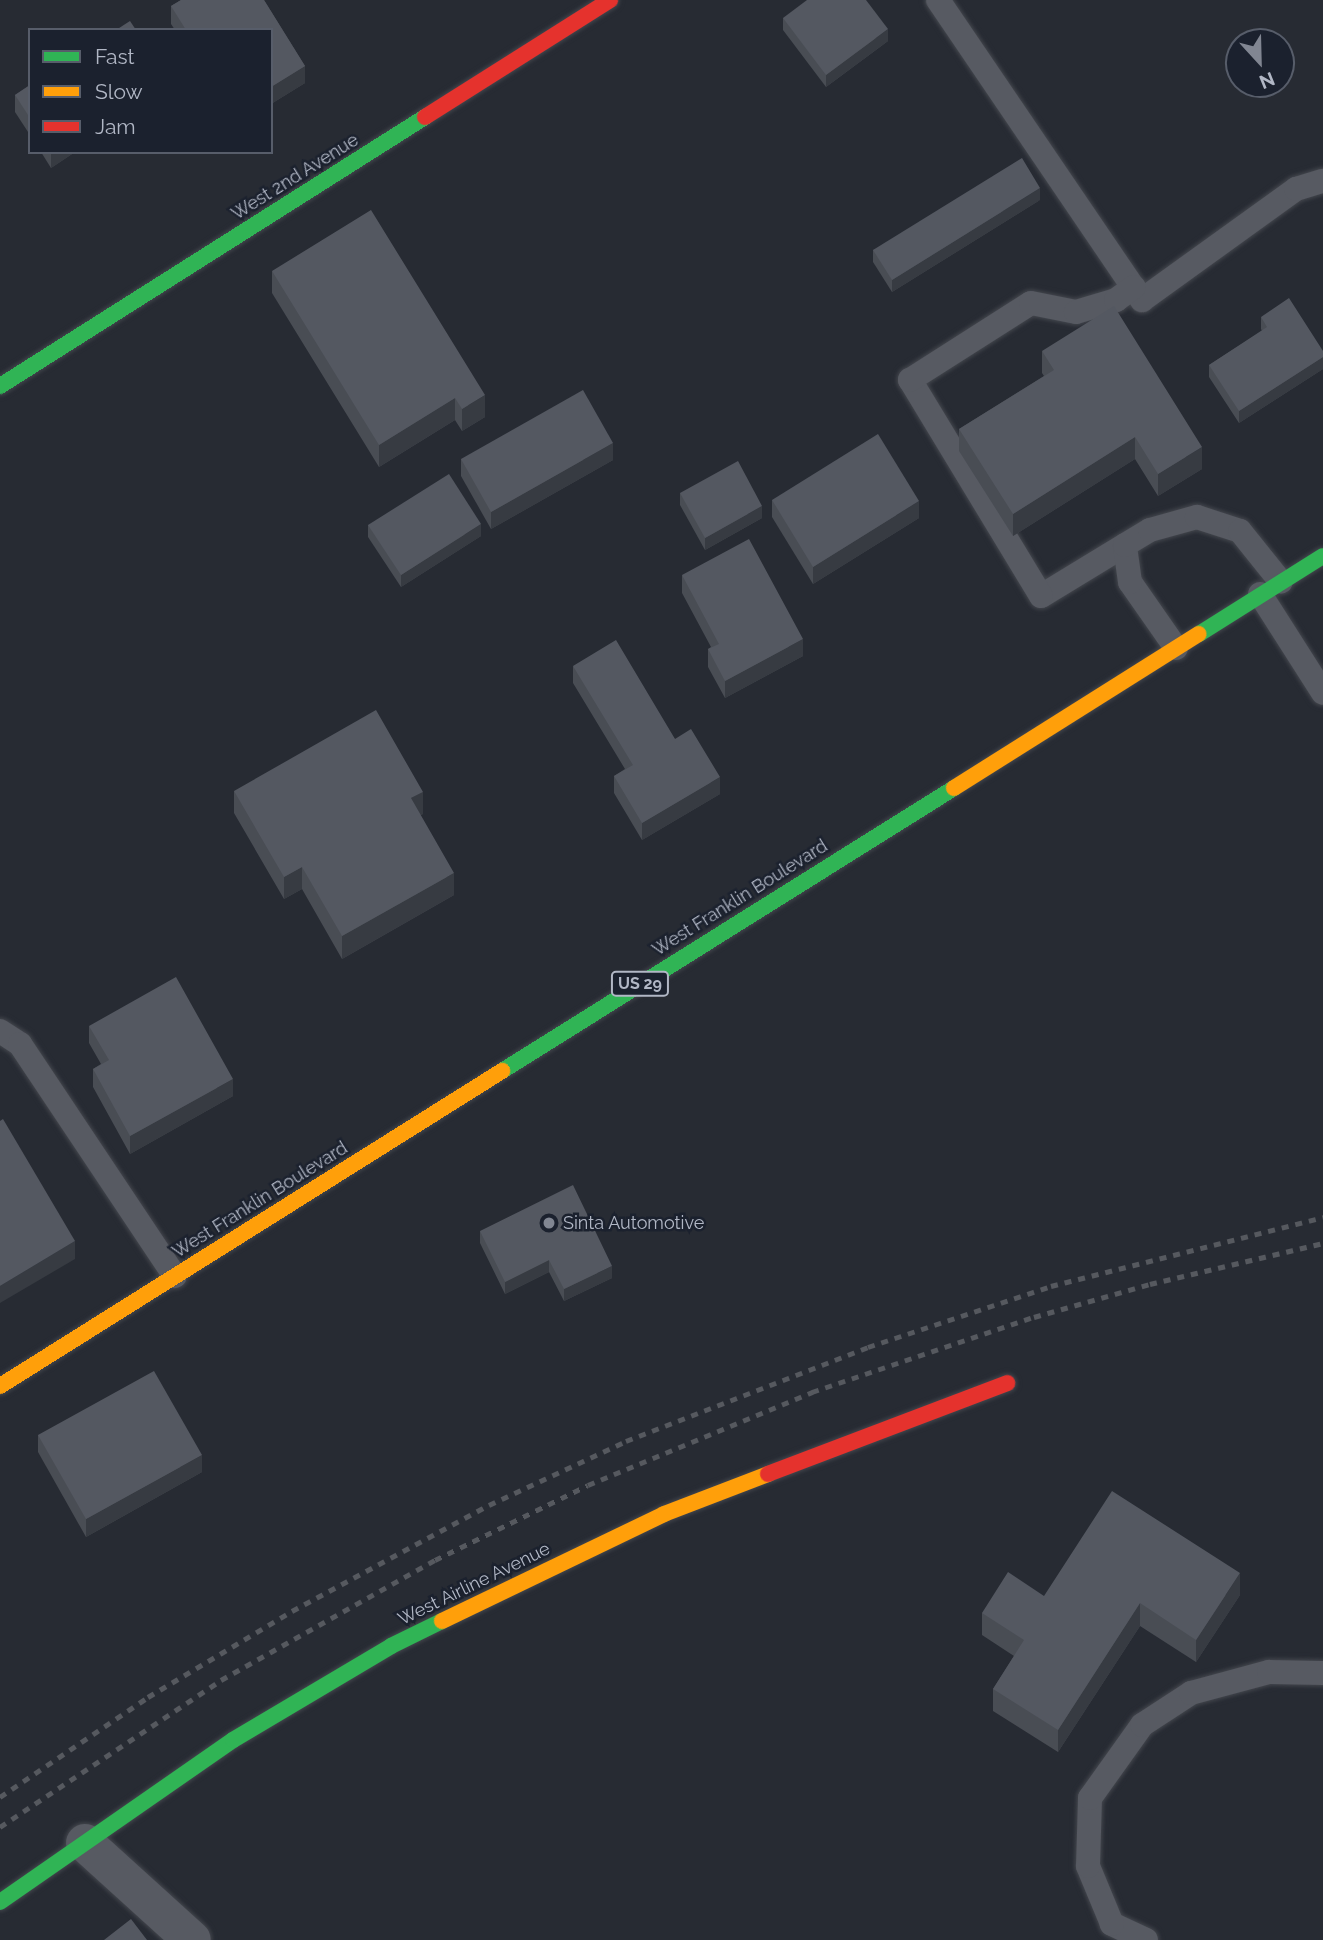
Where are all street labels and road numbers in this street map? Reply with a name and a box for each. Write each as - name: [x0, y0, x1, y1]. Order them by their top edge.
- street label: West 2nd Avenue: [227, 129, 363, 225]
- street label: West Franklin Boulevard: [648, 835, 832, 961]
- road number: US 29: [610, 972, 670, 996]
- street label: West Franklin Boulevard: [168, 1137, 352, 1263]
- street label: West Airline Avenue: [394, 1538, 554, 1630]

